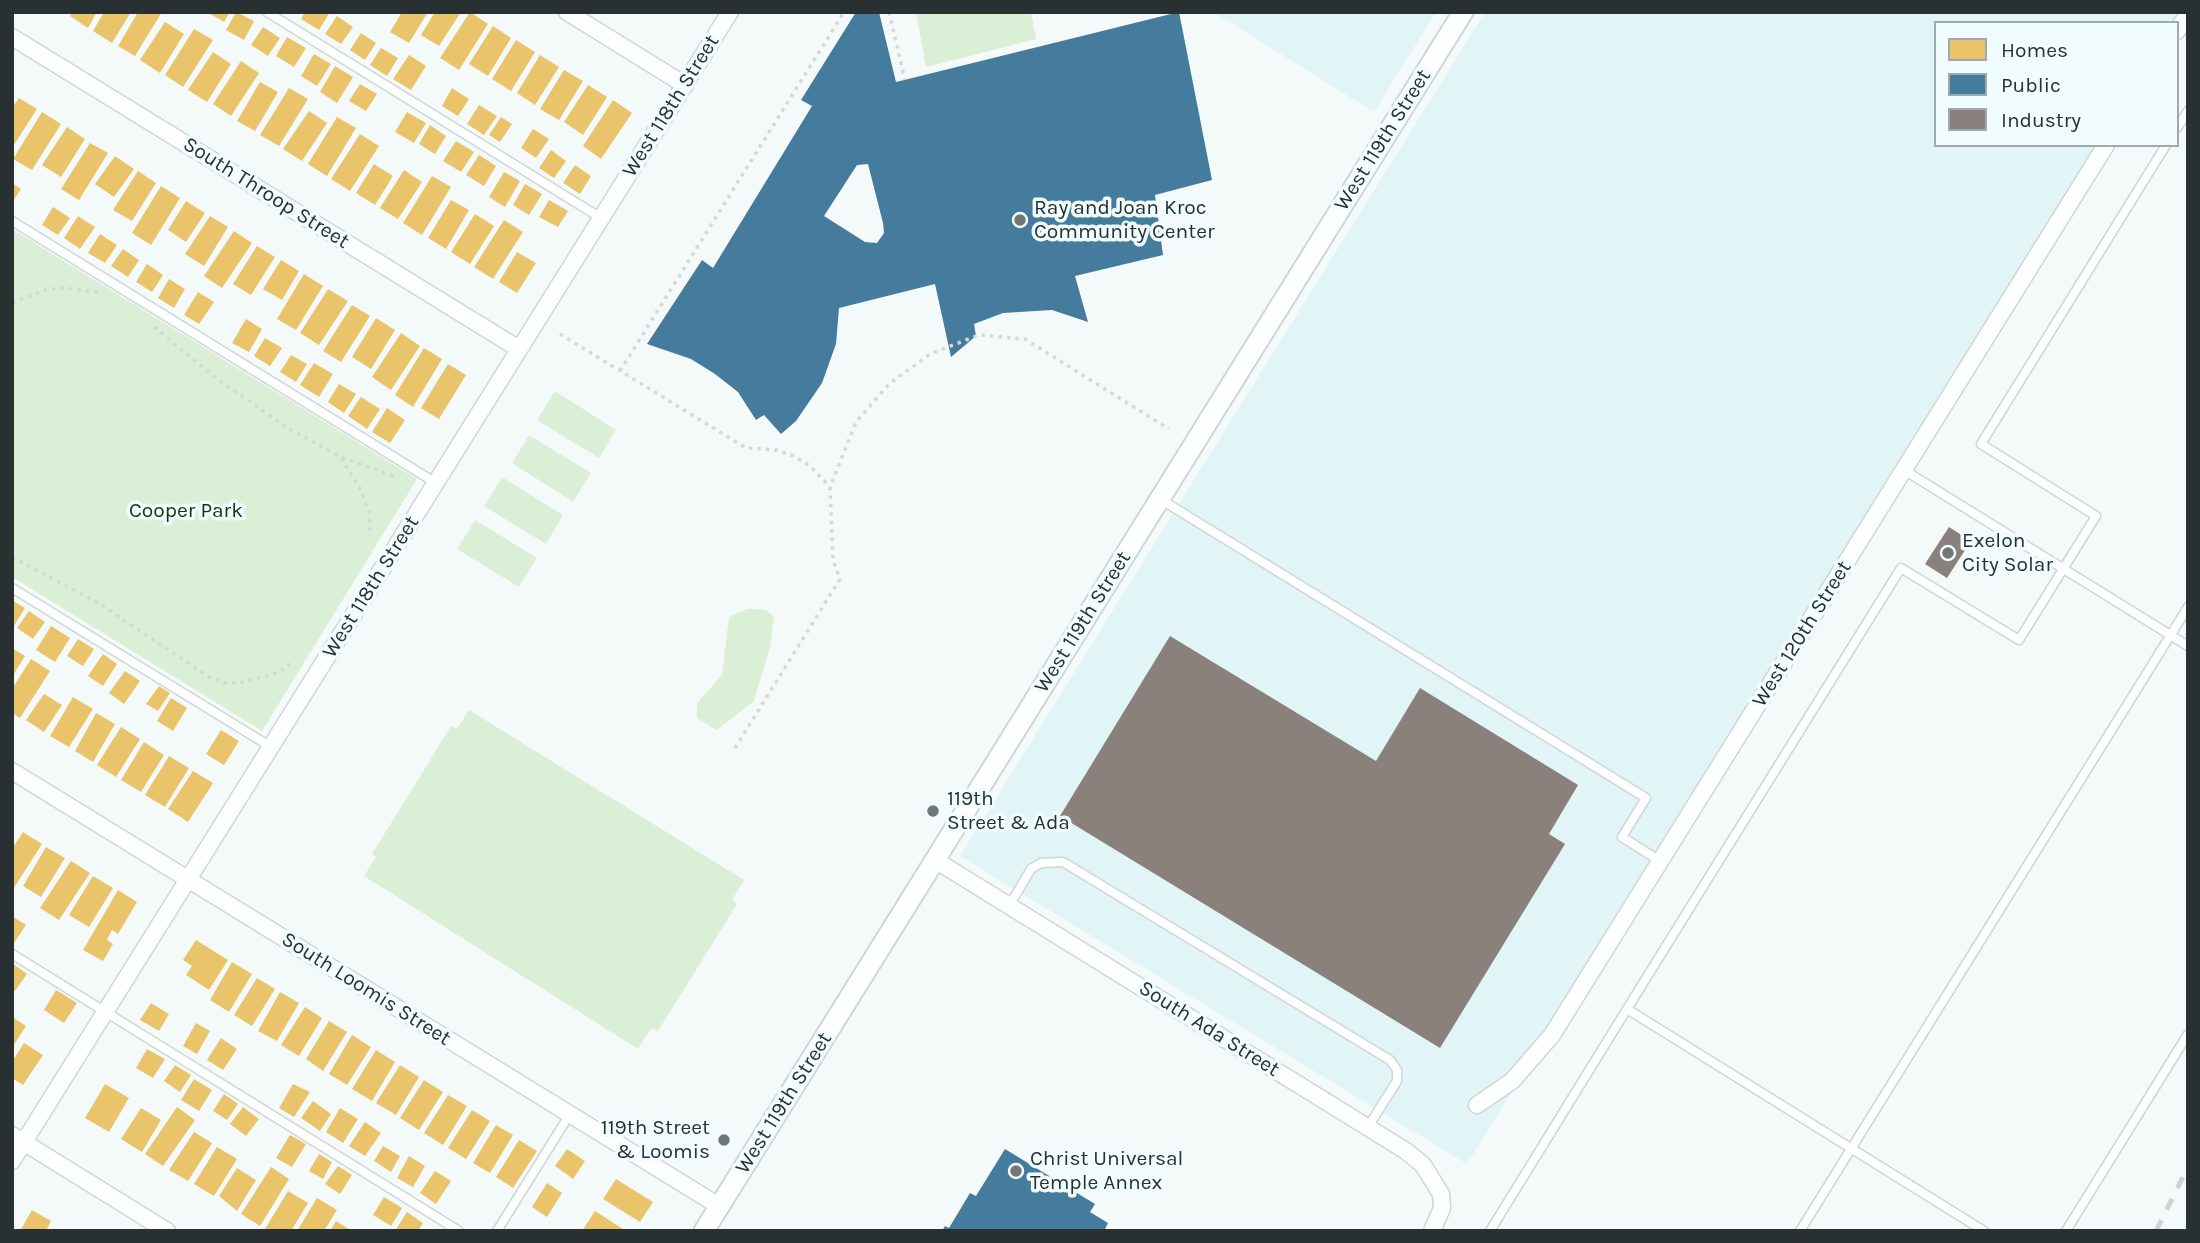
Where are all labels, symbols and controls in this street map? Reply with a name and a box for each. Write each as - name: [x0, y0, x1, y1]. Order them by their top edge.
- legend: [1934, 21, 2179, 147]
- street label: West 118th Street: [617, 30, 725, 182]
- text: Homes: [2001, 38, 2068, 62]
- street label: West 119th Street: [1329, 65, 1437, 215]
- text: Public: [2001, 73, 2061, 97]
- text: Industry: [2001, 108, 2081, 132]
- street label: South Throop Street: [178, 132, 354, 254]
- place label: Ray and Joan Kroc Community Center: [1034, 195, 1215, 245]
- marker: Ray and Joan Kroc Community Center: [1012, 212, 1028, 228]
- park label: Cooper Park: [129, 498, 243, 524]
- street label: West 118th Street: [317, 511, 425, 663]
- place label: Exelon City Solar: [1962, 528, 2053, 578]
- marker: Exelon City Solar: [1940, 545, 1956, 561]
- street label: West 119th Street: [1029, 547, 1137, 697]
- street label: West 120th Street: [1747, 556, 1857, 712]
- place label: 119th Street & Ada: [947, 786, 1070, 836]
- marker: 119th Street & Ada: [925, 803, 941, 819]
- street label: South Loomis Street: [277, 927, 455, 1051]
- street label: South Ada Street: [1134, 976, 1284, 1082]
- street label: West 119th Street: [730, 1028, 838, 1178]
- place label: 119th Street & Loomis: [601, 1115, 710, 1165]
- marker: 119th Street & Loomis: [716, 1132, 732, 1148]
- place label: Christ Universal Temple Annex: [1030, 1146, 1183, 1196]
- marker: Christ Universal Temple Annex: [1008, 1163, 1024, 1179]

